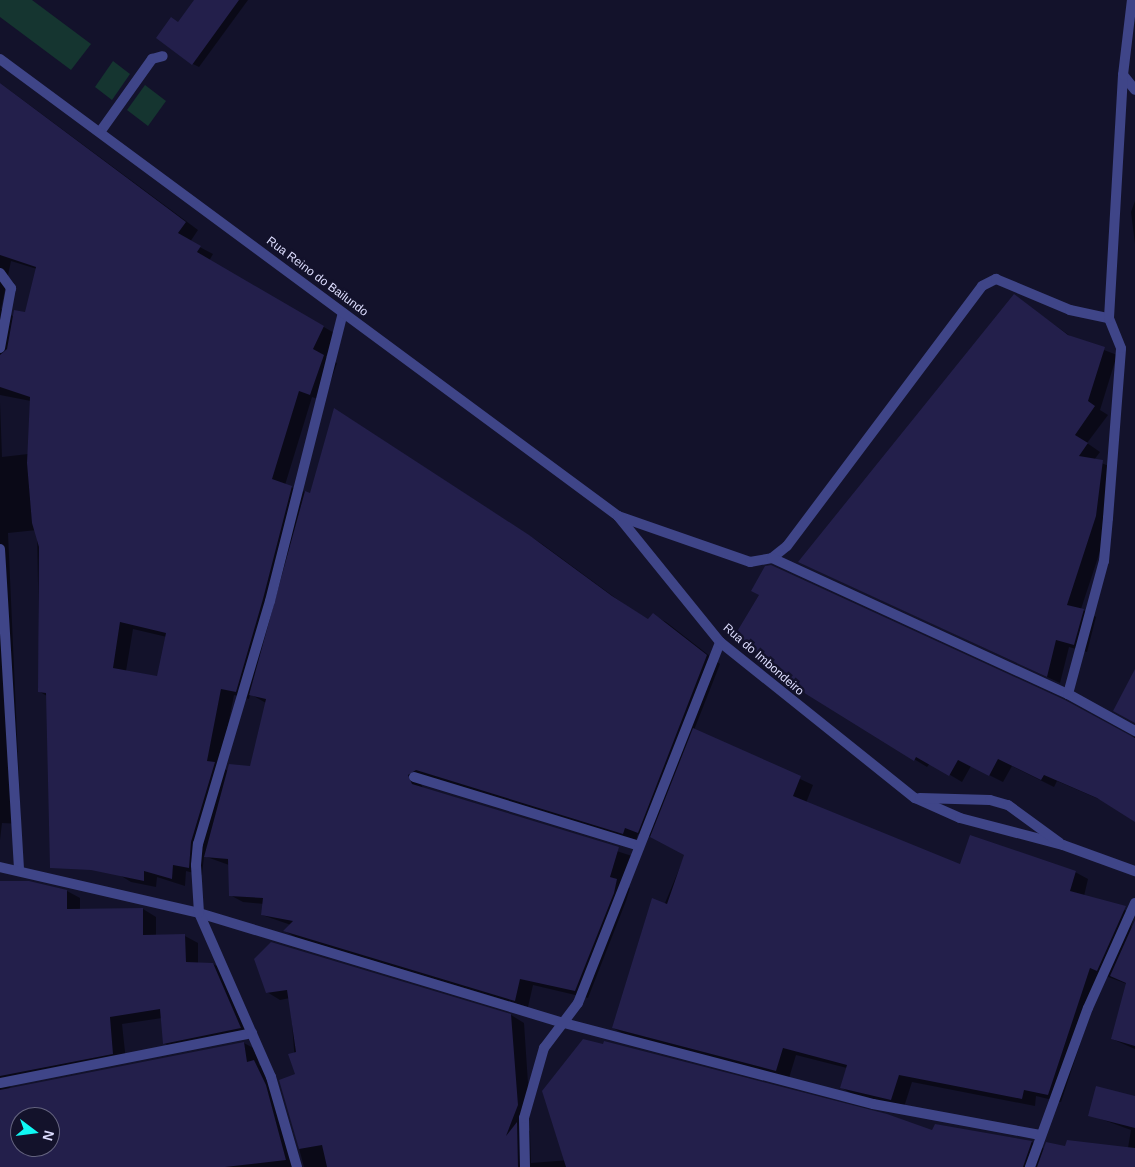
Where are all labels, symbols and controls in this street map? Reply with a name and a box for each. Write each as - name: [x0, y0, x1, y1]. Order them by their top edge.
- street label: Rua Reino do Bailundo: [263, 234, 371, 320]
- street label: Rua do Imbondeiro: [720, 621, 806, 699]
- north arrow: [10, 1107, 60, 1157]
- text: N: [39, 1129, 58, 1143]

